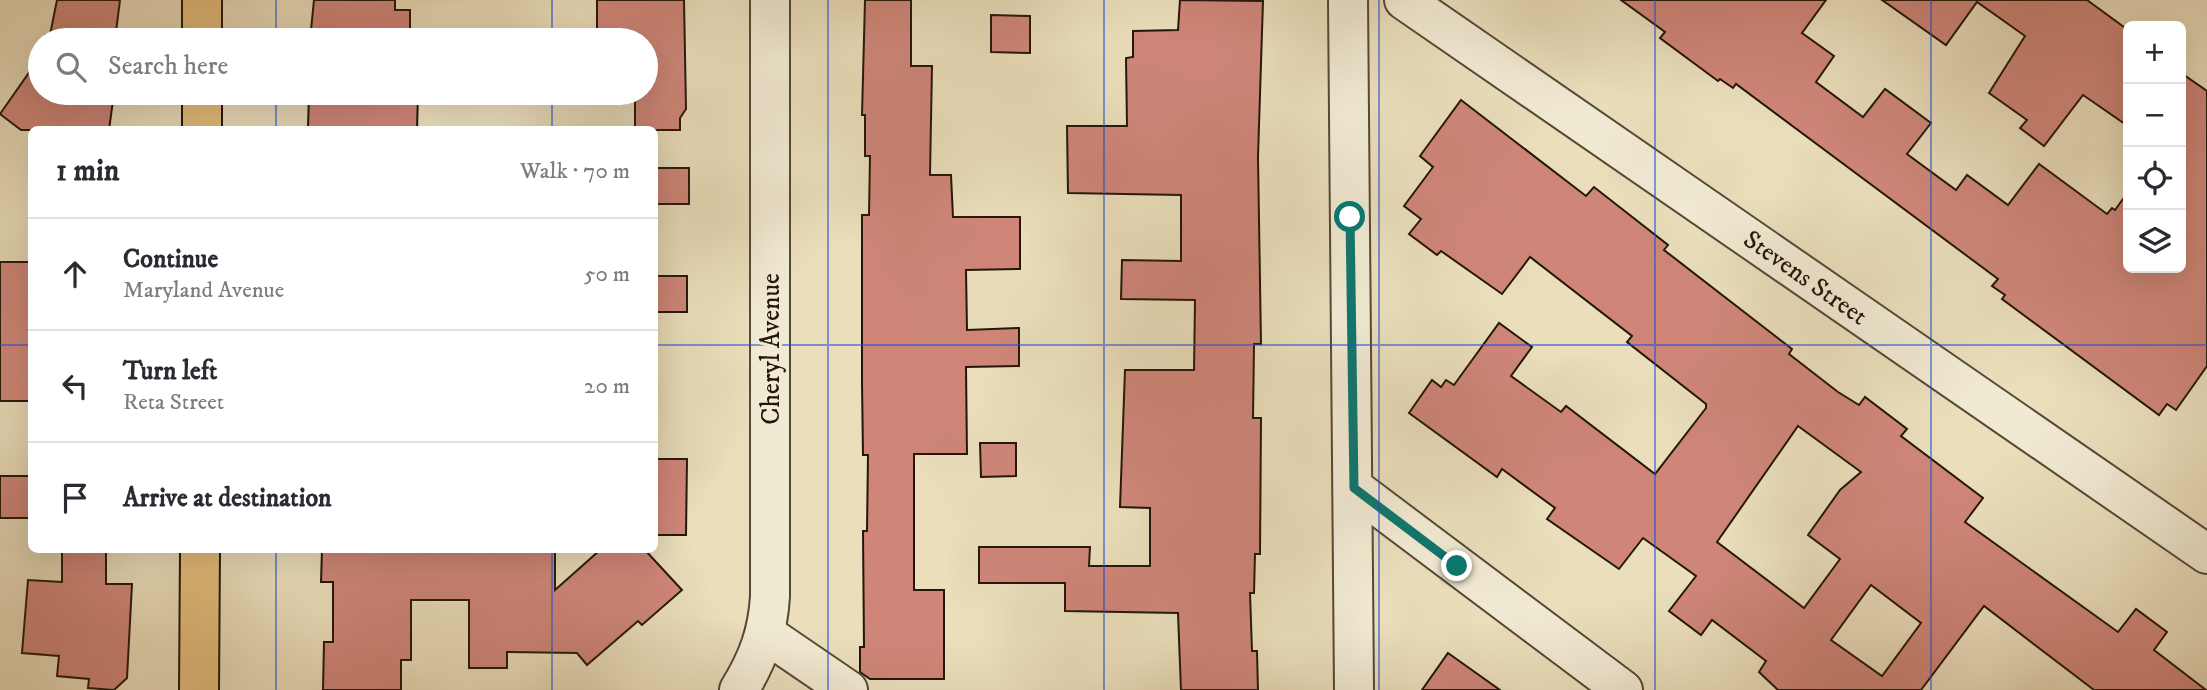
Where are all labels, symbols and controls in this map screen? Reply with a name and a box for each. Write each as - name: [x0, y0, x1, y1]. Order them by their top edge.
- map controls: [2123, 21, 2186, 273]
- button: +: [2123, 21, 2186, 84]
- search box: [28, 28, 658, 105]
- icon: search: [52, 48, 90, 86]
- text: Search here: [108, 50, 228, 83]
- button: −: [2123, 84, 2186, 147]
- button: locate: [2123, 147, 2186, 210]
- text: 1 min: [56, 153, 119, 190]
- text: Walk · 70 m: [520, 157, 630, 186]
- route start: [1334, 201, 1365, 232]
- button: layers: [2123, 210, 2186, 273]
- street label: Stevens Street: [1737, 223, 1874, 333]
- text: Continue: [123, 243, 218, 276]
- icon: ahead: [56, 255, 94, 293]
- text: 50 m: [584, 260, 630, 289]
- street label: Cheryl Avenue: [755, 273, 788, 425]
- text: Maryland Avenue: [123, 276, 284, 305]
- text: Turn left: [123, 355, 217, 388]
- icon: left: [56, 367, 94, 405]
- text: 20 m: [584, 372, 630, 401]
- text: Reta Street: [123, 388, 224, 417]
- icon: arrive: [56, 479, 94, 517]
- text: Arrive at destination: [123, 482, 332, 515]
- route end: [1441, 550, 1472, 581]

